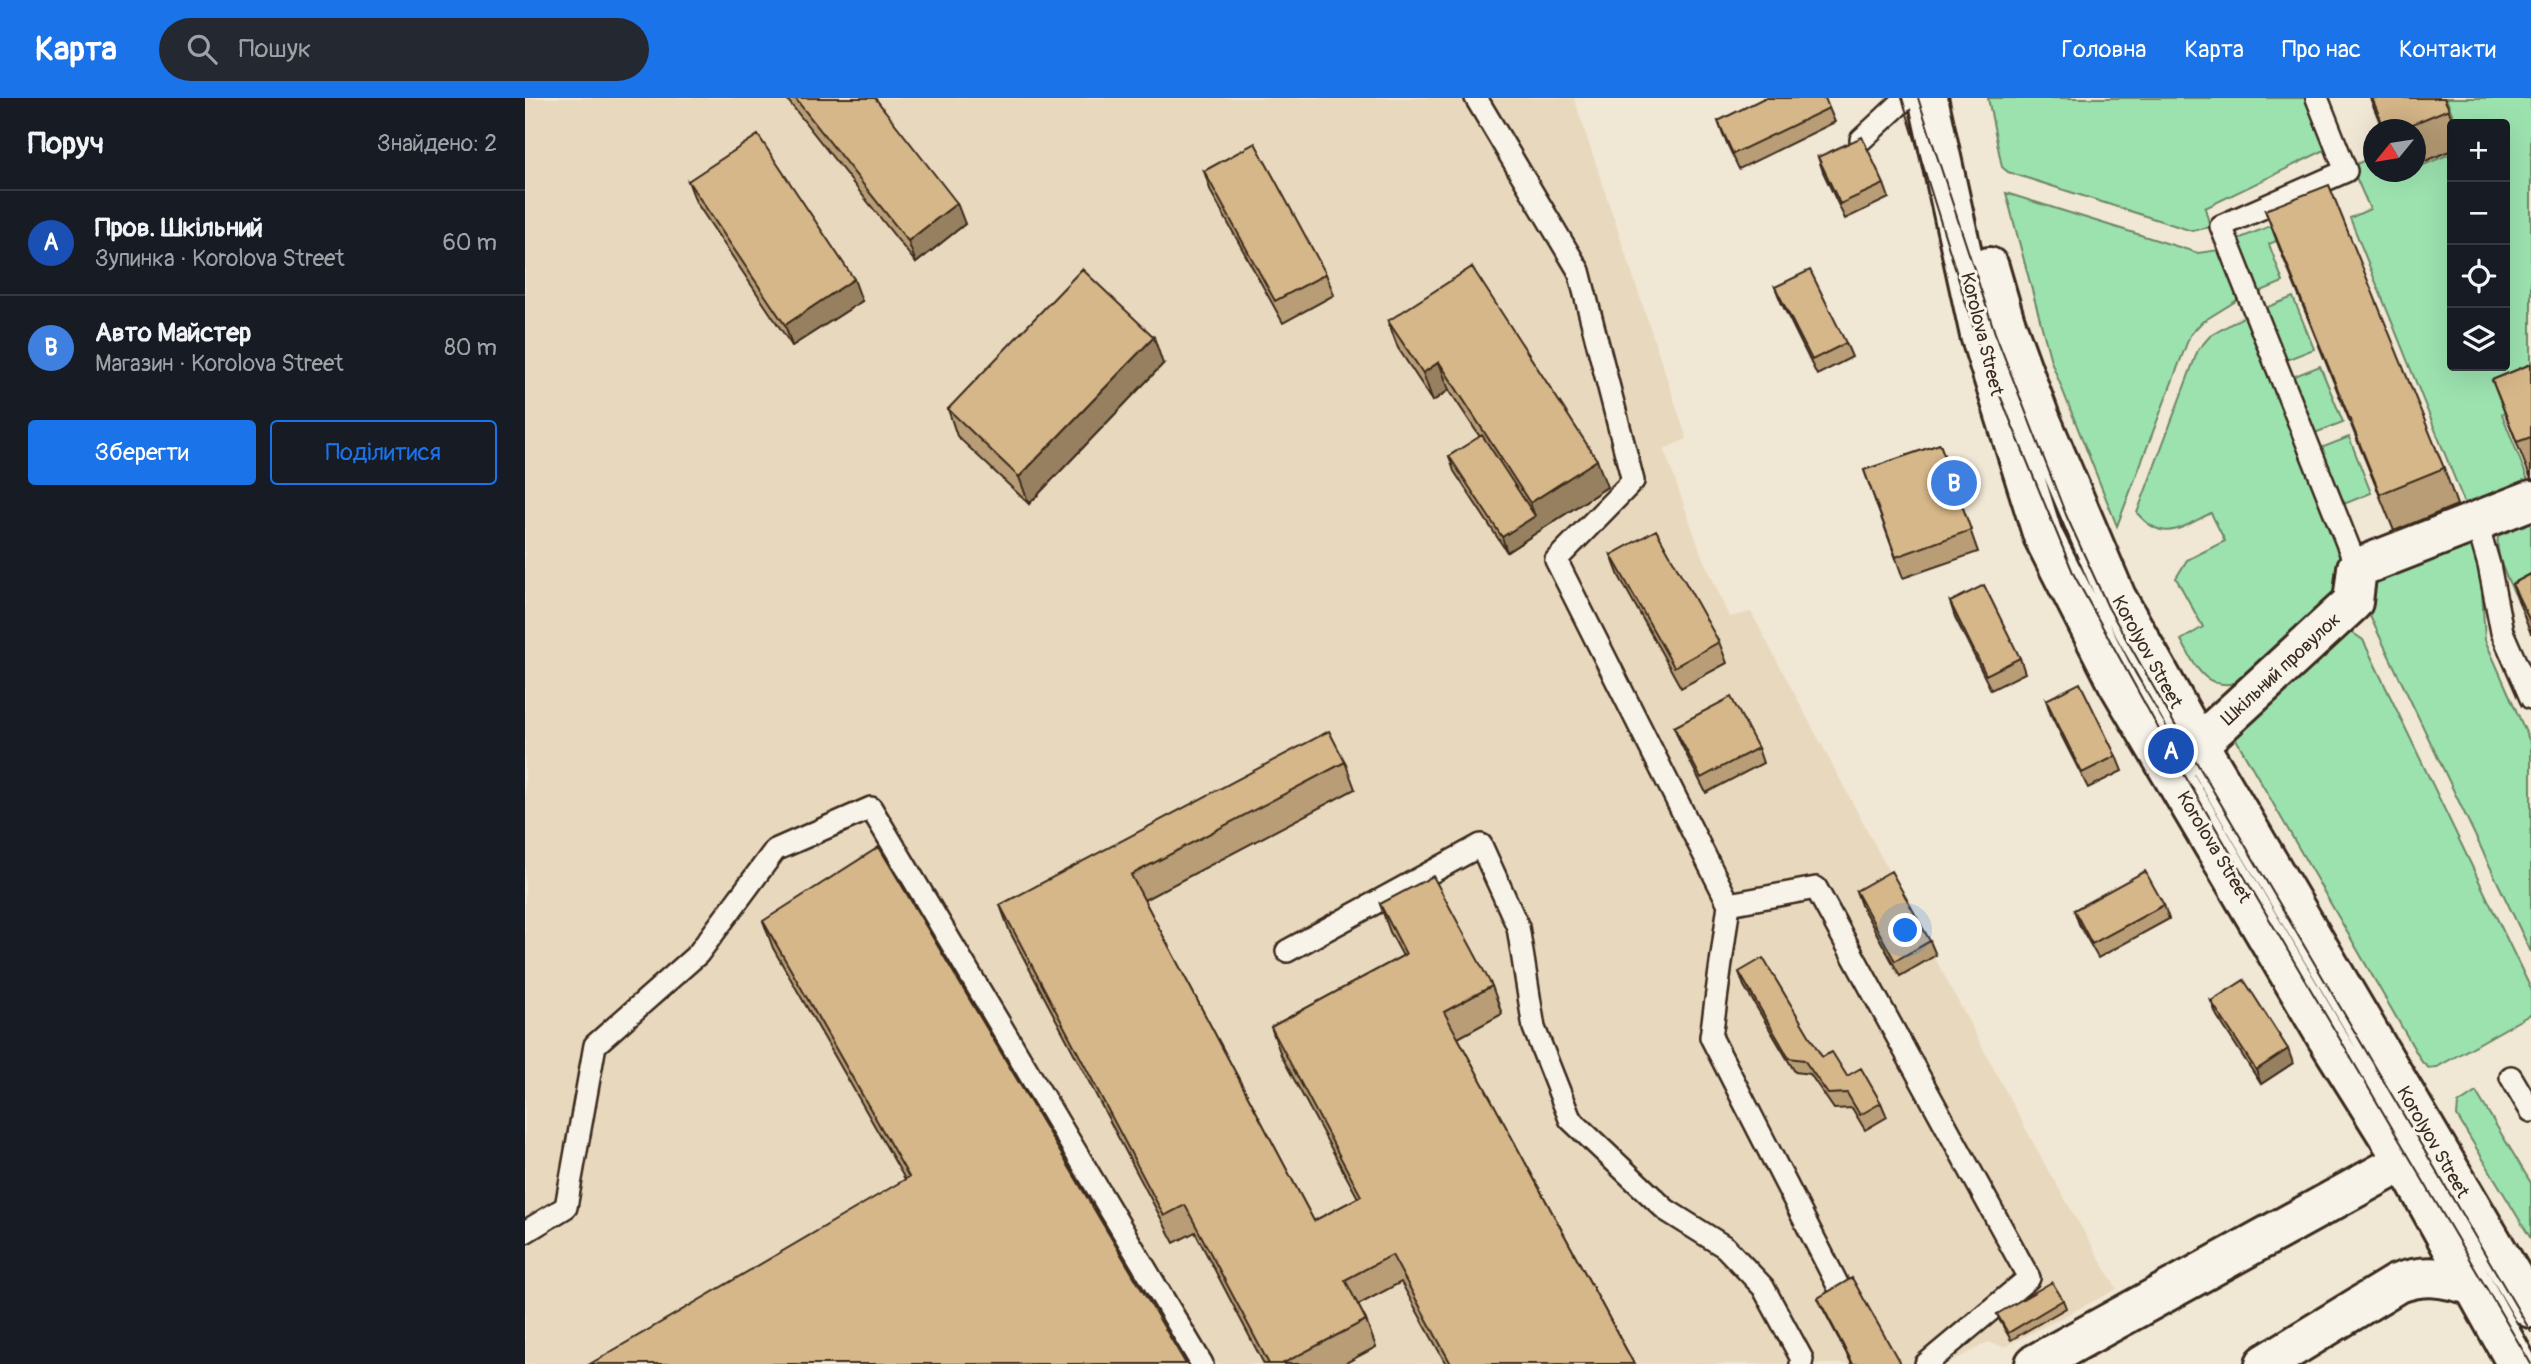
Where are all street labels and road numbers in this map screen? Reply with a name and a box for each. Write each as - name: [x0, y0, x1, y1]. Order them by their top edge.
- street label: Korolova Street: [1955, 270, 2009, 398]
- street label: Korolyov Street: [2106, 591, 2188, 713]
- street label: Шкільний провулок: [2216, 607, 2346, 731]
- street label: Korolova Street: [2171, 787, 2257, 907]
- street label: Korolyov Street: [2391, 1082, 2475, 1203]

